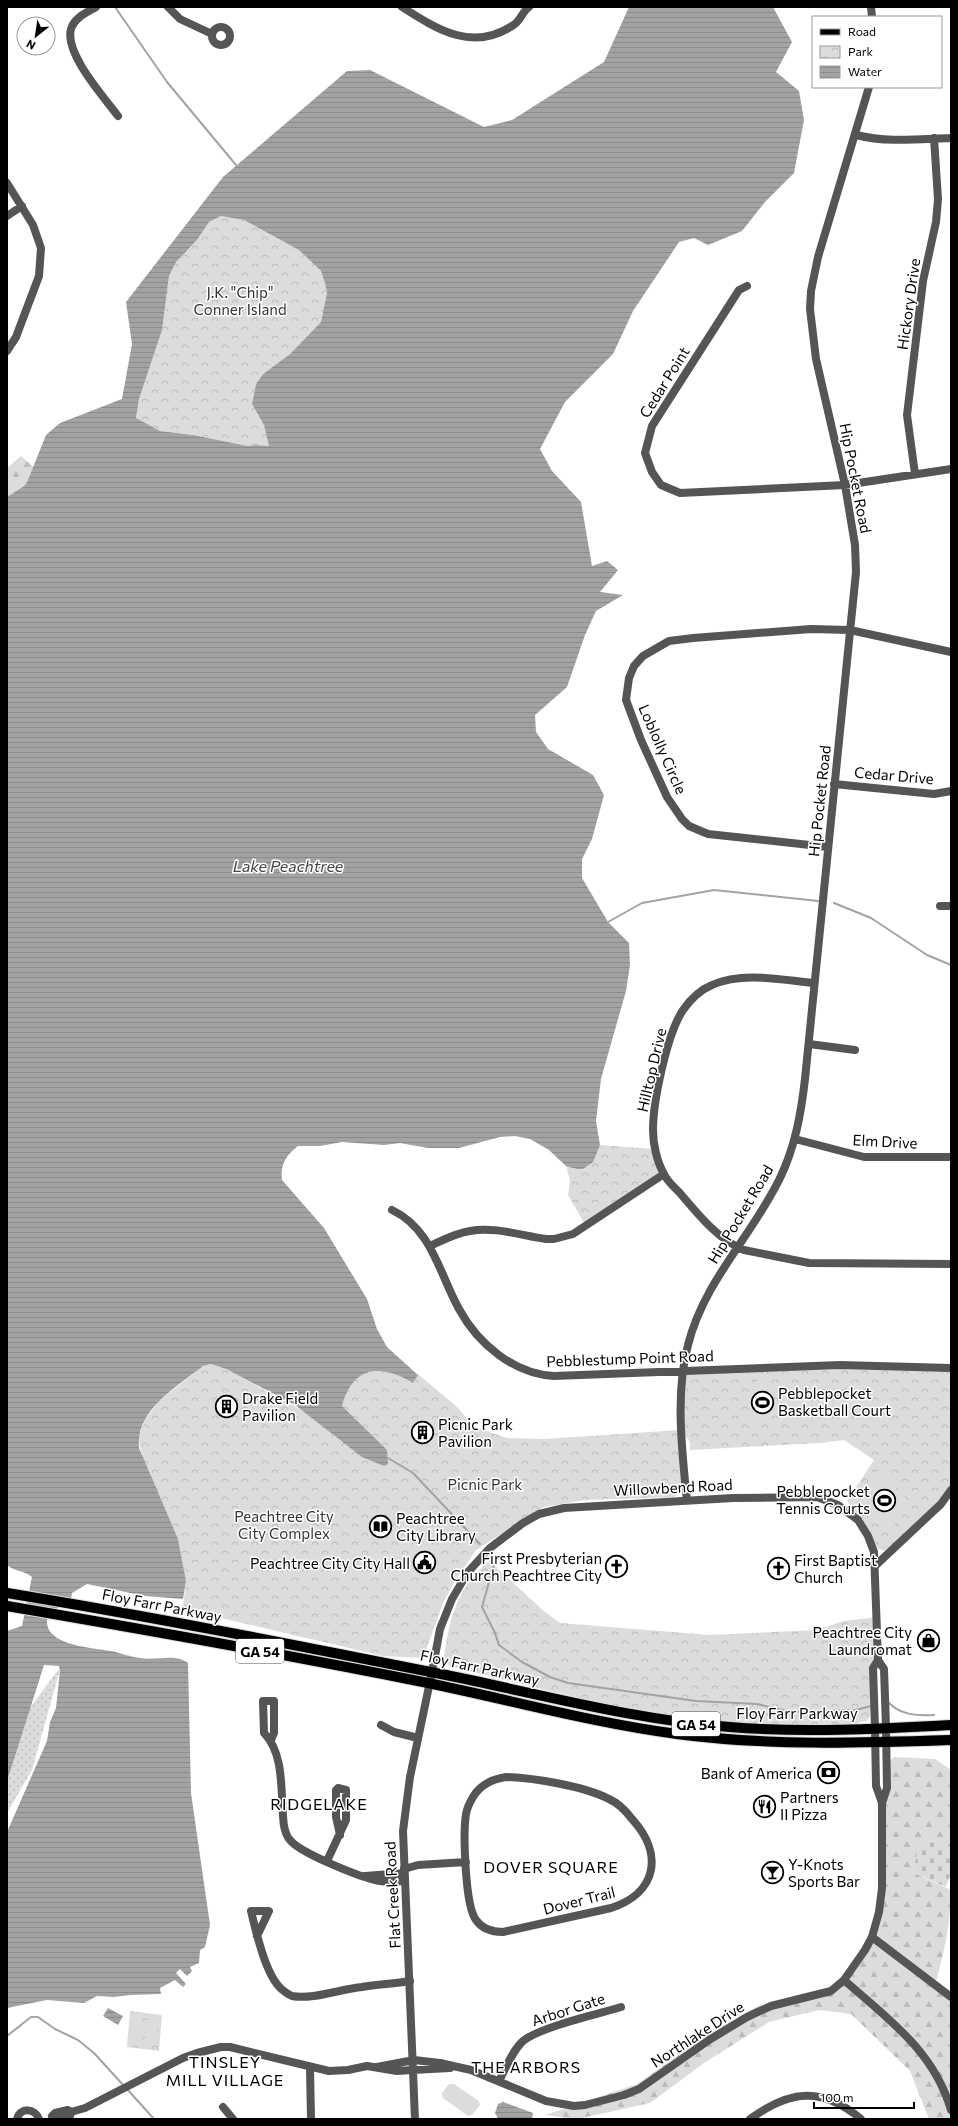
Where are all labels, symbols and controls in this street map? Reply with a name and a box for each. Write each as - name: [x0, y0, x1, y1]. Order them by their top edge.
- north arrow: [16, 16, 56, 56]
- legend: [812, 16, 942, 88]
- text: Road: [848, 24, 876, 38]
- text: N: [24, 37, 38, 53]
- text: Park: [848, 44, 874, 58]
- text: Water: [848, 64, 882, 78]
- street label: Hickory Drive: [893, 257, 923, 351]
- park label: J.K. "Chip" Conner Island: [193, 283, 287, 318]
- street label: Cedar Point: [635, 343, 693, 421]
- street label: Hip Pocket Road: [836, 421, 876, 535]
- street label: Loblolly Circle: [635, 701, 691, 797]
- street label: Hip Pocket Road: [804, 744, 834, 858]
- street label: Cedar Drive: [853, 763, 935, 787]
- water label: Lake Peachtree: [233, 856, 344, 875]
- street label: Hilltop Drive: [633, 1026, 669, 1114]
- street label: Elm Drive: [852, 1130, 918, 1152]
- street label: Hip Pocket Road: [703, 1161, 777, 1267]
- street label: Pebblestump Point Road: [546, 1346, 714, 1370]
- place label: Pebblepocket Basketball Court: [778, 1384, 891, 1419]
- place label: Drake Field Pavilion: [242, 1389, 318, 1424]
- sports icon: Pebblepocket Basketball Court: [749, 1389, 775, 1415]
- building icon: Drake Field Pavilion: [214, 1394, 240, 1420]
- place label: Picnic Park Pavilion: [438, 1415, 513, 1450]
- building icon: Picnic Park Pavilion: [410, 1420, 436, 1446]
- park label: Picnic Park: [448, 1475, 522, 1493]
- street label: Willowbend Road: [613, 1475, 733, 1499]
- place label: Pebblepocket Tennis Courts: [776, 1482, 870, 1517]
- sports icon: Pebblepocket Tennis Courts: [872, 1487, 898, 1513]
- park label: Peachtree City City Complex: [234, 1507, 334, 1542]
- place label: Peachtree City Library: [396, 1509, 476, 1544]
- library icon: Peachtree City Library: [368, 1514, 394, 1540]
- place label: First Presbyterian Church Peachtree City: [451, 1549, 602, 1584]
- public building icon: Peachtree City City Hall: [412, 1550, 438, 1576]
- place label: First Baptist Church: [794, 1551, 877, 1586]
- place label: Peachtree City City Hall: [250, 1554, 410, 1572]
- church icon: First Presbyterian Church Peachtree City: [604, 1554, 630, 1580]
- church icon: First Baptist Church: [765, 1556, 791, 1582]
- street label: Floy Farr Parkway: [101, 1585, 224, 1625]
- place label: Peachtree City Laundromat: [812, 1623, 912, 1658]
- shop icon: Peachtree City Laundromat: [915, 1628, 941, 1654]
- road number: GA 54: [236, 1639, 284, 1663]
- street label: Floy Farr Parkway: [419, 1646, 541, 1688]
- street label: Floy Farr Parkway: [736, 1704, 858, 1722]
- road number: GA 54: [672, 1712, 720, 1736]
- bank icon: Bank of America: [815, 1760, 841, 1786]
- place label: Bank of America: [701, 1764, 812, 1782]
- place label: Partners II Pizza: [780, 1788, 839, 1823]
- restaurant icon: Partners II Pizza: [751, 1793, 777, 1819]
- district label: RIDGELAKE: [270, 1794, 368, 1813]
- street label: Flat Creek Road: [380, 1841, 404, 1949]
- place label: Y-Knots Sports Bar: [788, 1855, 860, 1890]
- district label: DOVER SQUARE: [483, 1857, 619, 1876]
- bar icon: Y-Knots Sports Bar: [760, 1860, 786, 1886]
- street label: Dover Trail: [541, 1882, 617, 1918]
- street label: Arbor Gate: [529, 1989, 607, 2029]
- street label: Northlake Drive: [647, 1997, 747, 2071]
- district label: TINSLEY MILL VILLAGE: [166, 2052, 284, 2089]
- district label: THE ARBORS: [471, 2057, 581, 2076]
- scale bar: [814, 2084, 914, 2110]
- text: 100 m: [820, 2090, 854, 2104]

